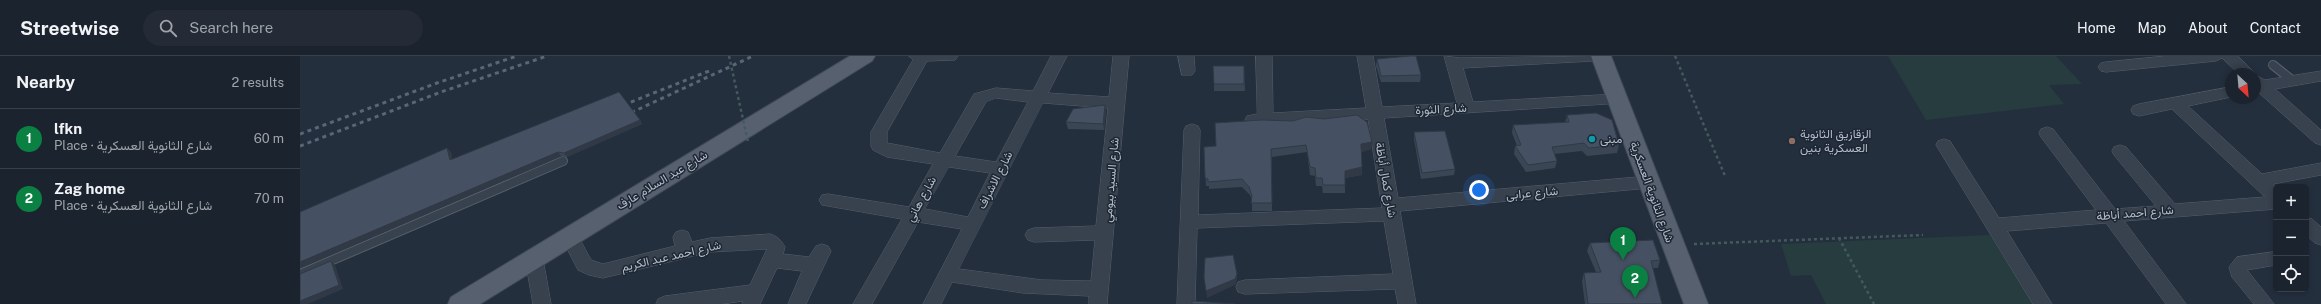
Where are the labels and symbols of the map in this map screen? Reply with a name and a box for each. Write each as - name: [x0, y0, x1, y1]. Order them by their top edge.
- north arrow: [2225, 68, 2261, 104]
- street label: شارع الثورة: [1415, 101, 1467, 119]
- place label: الزقازيق الثانوية العسكرية بنين: [1800, 127, 1871, 156]
- place label: مبنى: [1600, 132, 1622, 147]
- marker: مبنى: [1587, 134, 1597, 144]
- marker: الزقازيق الثانوية العسكرية بنين: [1787, 136, 1797, 146]
- street label: شارع السيد بيومي: [1100, 137, 1125, 223]
- street label: شارع الثانوية العسكرية: [1625, 140, 1677, 245]
- street label: شارع كمال أباظة: [1370, 141, 1400, 219]
- street label: شارع عبد السلام عارف: [614, 147, 711, 214]
- street label: شارع الاشراف: [974, 149, 1017, 212]
- street label: شارع هاني: [903, 174, 942, 226]
- your location: [1469, 180, 1489, 200]
- street label: شارع عرابى: [1505, 184, 1559, 204]
- street label: شارع احمد أباظة: [2096, 203, 2174, 225]
- pin: 1: [1610, 227, 1636, 260]
- street label: شارع احمد عبد الكريم: [620, 238, 723, 276]
- pin: 2: [1622, 265, 1648, 298]

